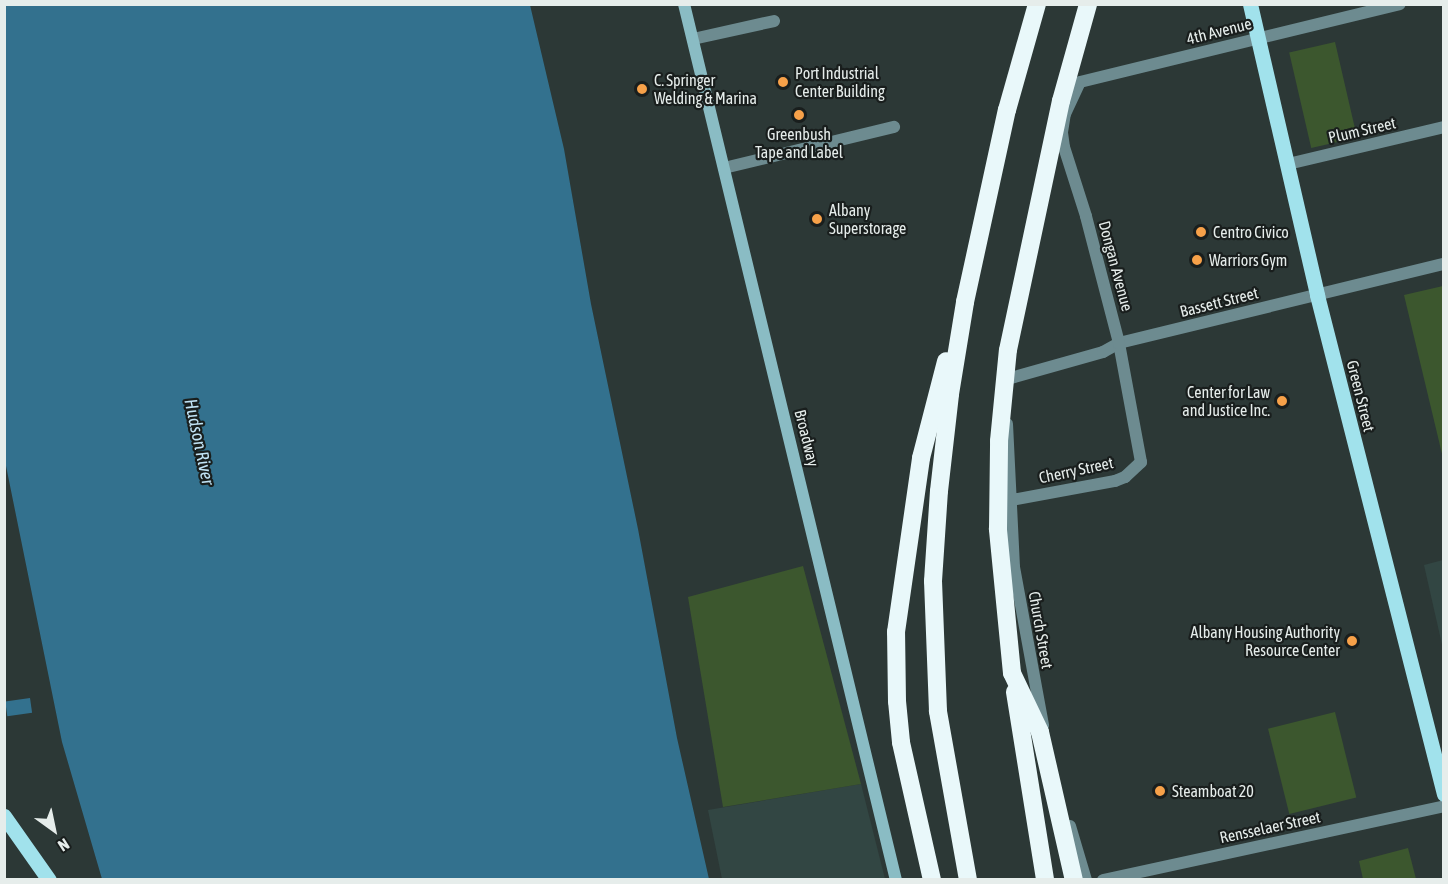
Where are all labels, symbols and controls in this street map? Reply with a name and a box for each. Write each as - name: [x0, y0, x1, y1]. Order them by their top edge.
- street label: 4th Avenue: [1184, 14, 1254, 48]
- place label: Port Industrial Center Building: [795, 63, 885, 101]
- place label: C. Springer Welding & Marina: [654, 70, 757, 108]
- marker: Port Industrial Center Building: [776, 75, 790, 89]
- marker: C. Springer Welding & Marina: [635, 82, 649, 96]
- marker: Greenbush Tape and Label: [792, 108, 806, 122]
- street label: Plum Street: [1326, 113, 1398, 147]
- place label: Greenbush Tape and Label: [755, 124, 843, 162]
- place label: Albany Superstorage: [829, 200, 906, 238]
- marker: Albany Superstorage: [810, 212, 824, 226]
- street label: Dongan Avenue: [1095, 219, 1137, 313]
- place label: Centro Civico: [1213, 222, 1289, 242]
- marker: Centro Civico: [1194, 225, 1208, 239]
- place label: Warriors Gym: [1209, 250, 1287, 270]
- marker: Warriors Gym: [1190, 253, 1204, 267]
- street label: Bassett Street: [1178, 283, 1260, 321]
- street label: Green Street: [1343, 358, 1379, 434]
- place label: Center for Law and Justice Inc.: [1182, 382, 1270, 420]
- marker: Center for Law and Justice Inc.: [1275, 394, 1289, 408]
- water label: Hudson River: [179, 397, 219, 487]
- street label: Broadway: [791, 407, 823, 469]
- street label: Cherry Street: [1037, 453, 1115, 487]
- street label: Church Street: [1025, 590, 1057, 670]
- place label: Albany Housing Authority Resource Center: [1191, 622, 1340, 660]
- marker: Albany Housing Authority Resource Center: [1345, 634, 1359, 648]
- place label: Steamboat 20: [1172, 781, 1254, 801]
- marker: Steamboat 20: [1153, 784, 1167, 798]
- north arrow: [24, 800, 84, 860]
- street label: Rensselaer Street: [1218, 807, 1322, 847]
- text: N: [55, 835, 73, 855]

